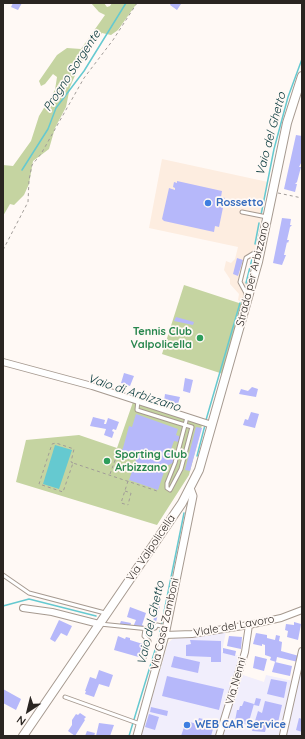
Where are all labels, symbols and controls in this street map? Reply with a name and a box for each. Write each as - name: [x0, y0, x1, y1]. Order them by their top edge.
- water label: Progno Sorgente: [40, 28, 104, 114]
- water label: Vaio del Ghetto: [253, 91, 289, 177]
- place label: Rossetto: [216, 196, 263, 210]
- marker: Rossetto: [203, 198, 213, 208]
- street label: Strada per Arbizzano: [234, 220, 272, 328]
- place label: Tennis Club Valpolicella: [130, 325, 192, 351]
- marker: Tennis Club Valpolicella: [195, 333, 205, 343]
- water label: Vaio di Arbizzano: [86, 371, 182, 415]
- place label: Sporting Club Arbizzano: [115, 448, 187, 474]
- marker: Sporting Club Arbizzano: [102, 456, 112, 466]
- street label: Via Valpolicella: [124, 512, 178, 584]
- street label: Via Casa Zamboni: [148, 577, 182, 671]
- water label: Vaio del Ghetto: [134, 580, 168, 666]
- street label: Viale del Lavoro: [193, 612, 275, 640]
- street label: Via Nenni: [223, 656, 249, 706]
- north arrow: [8, 691, 48, 731]
- text: N: [14, 713, 28, 729]
- place label: WEB CAR Service: [195, 718, 286, 732]
- marker: WEB CAR Service: [182, 720, 192, 730]

